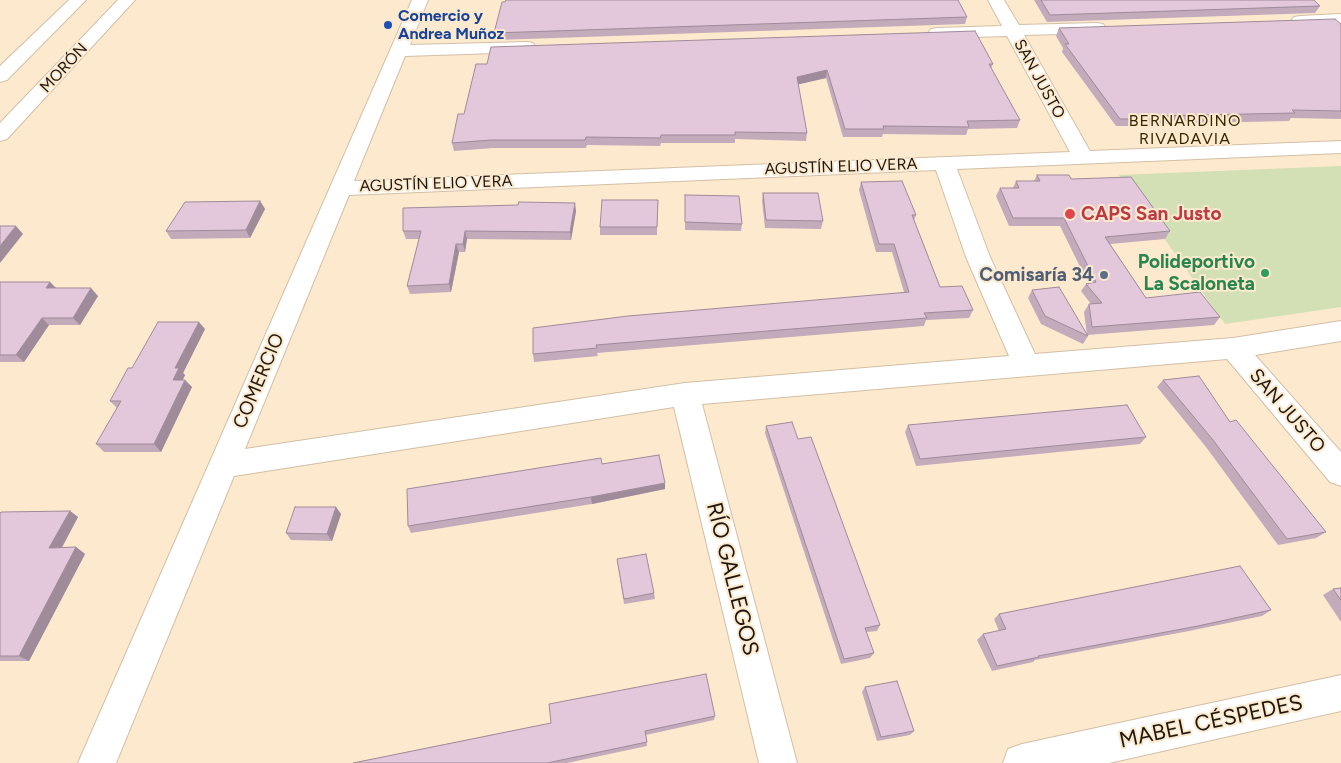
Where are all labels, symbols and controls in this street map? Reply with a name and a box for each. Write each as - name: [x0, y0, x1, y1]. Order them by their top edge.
- place label: Comercio y Andrea Muñoz: [398, 6, 504, 44]
- marker: Comercio y Andrea Muñoz: [382, 19, 394, 31]
- street label: SAN JUSTO: [1009, 36, 1069, 122]
- street label: MORÓN: [36, 39, 92, 97]
- district label: BERNARDINO RIVADAVIA: [1127, 111, 1243, 149]
- street label: AGUSTÍN ELIO VERA: [764, 155, 918, 179]
- street label: AGUSTÍN ELIO VERA: [359, 172, 513, 196]
- place label: CAPS San Justo: [1081, 203, 1221, 225]
- marker: CAPS San Justo: [1063, 207, 1077, 221]
- place label: Polideportivo La Scaloneta: [1138, 251, 1255, 295]
- place label: Comisaría 34: [979, 264, 1094, 286]
- marker: Polideportivo La Scaloneta: [1259, 267, 1271, 279]
- marker: Comisaría 34: [1098, 269, 1110, 281]
- street label: COMERCIO: [229, 330, 289, 432]
- street label: SAN JUSTO: [1244, 364, 1330, 458]
- street label: RÍO GALLEGOS: [700, 500, 764, 658]
- street label: MABEL CÉSPEDES: [1117, 690, 1305, 754]

